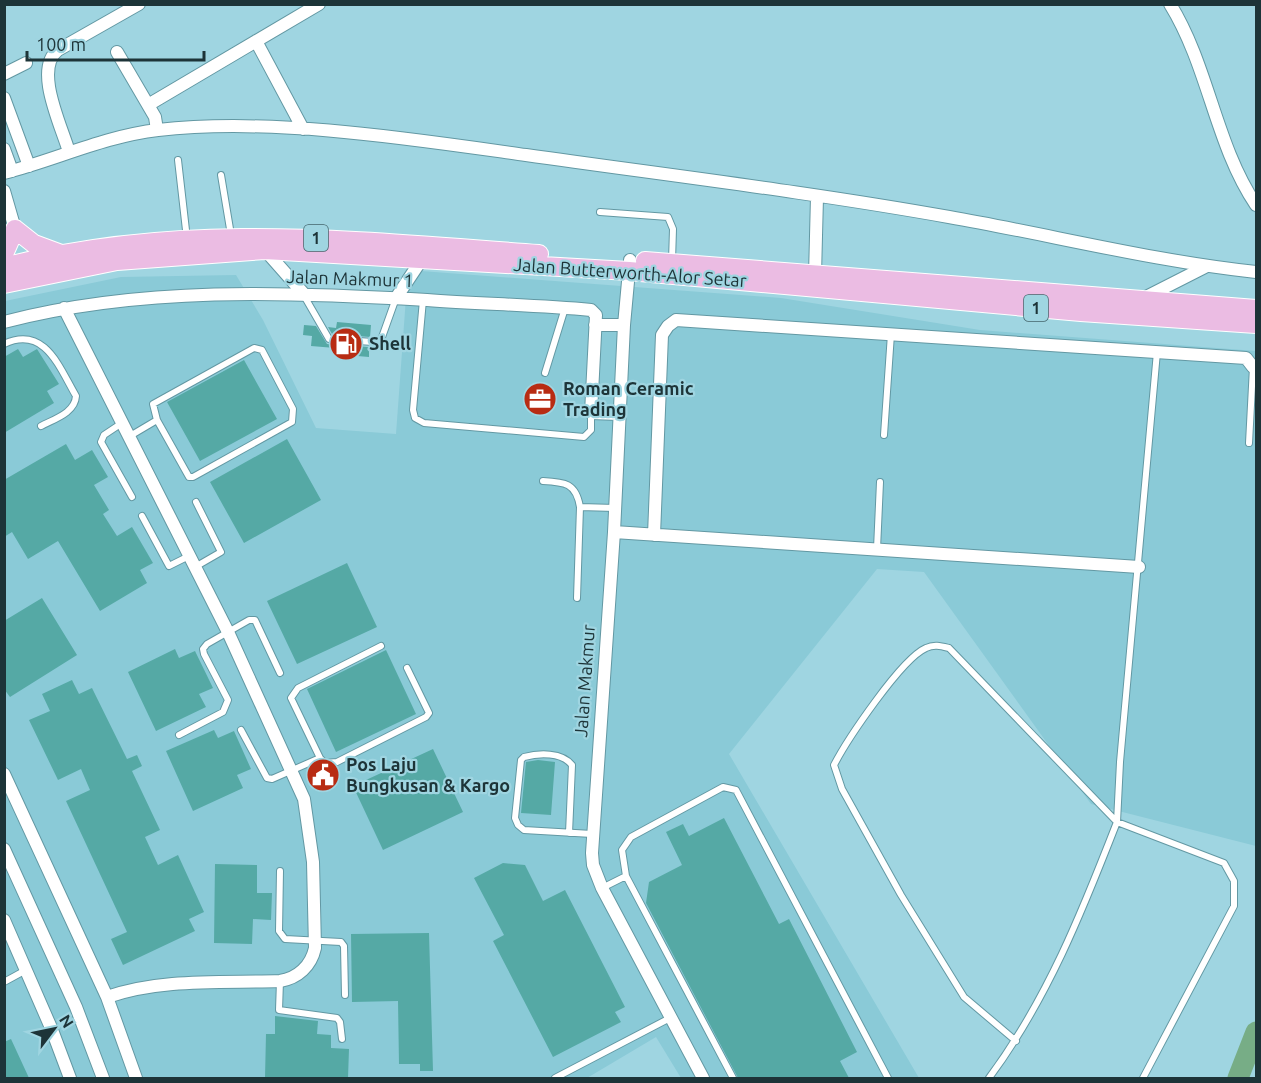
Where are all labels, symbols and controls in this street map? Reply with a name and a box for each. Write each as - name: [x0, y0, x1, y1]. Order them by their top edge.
- scale bar: [27, 24, 204, 62]
- text: 100 m: [36, 34, 86, 54]
- road number: 1: [304, 225, 328, 251]
- street label: Jalan Butterworth-Alor Setar: [513, 254, 747, 290]
- street label: Jalan Makmur 1: [286, 266, 414, 290]
- road number: 1: [1024, 295, 1048, 321]
- fuel station icon: Shell: [328, 326, 364, 362]
- place label: Shell: [369, 333, 412, 353]
- place label: Roman Ceramic Trading: [563, 378, 694, 419]
- office icon: Roman Ceramic Trading: [522, 381, 558, 417]
- street label: Jalan Makmur: [570, 624, 598, 738]
- place label: Pos Laju Bungkusan & Kargo: [346, 754, 510, 795]
- public building icon: Pos Laju Bungkusan & Kargo: [305, 757, 341, 793]
- north arrow: [24, 999, 84, 1059]
- text: N: [56, 1011, 78, 1031]

